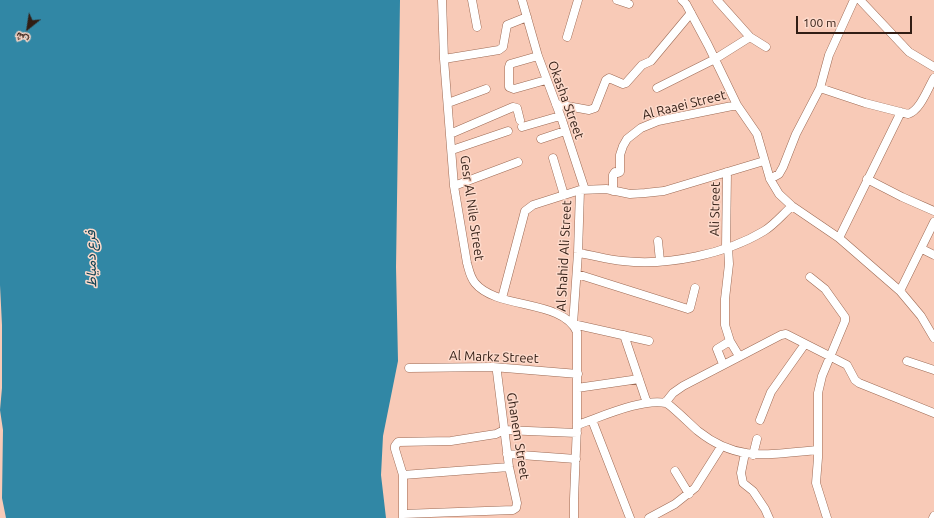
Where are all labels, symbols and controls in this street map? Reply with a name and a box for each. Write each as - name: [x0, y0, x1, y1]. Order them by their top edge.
- north arrow: [8, 8, 48, 48]
- scale bar: [798, 8, 914, 34]
- text: 100 m: [803, 16, 836, 29]
- text: ش: [13, 30, 31, 47]
- street label: Okasha Street: [545, 59, 587, 141]
- street label: Al Raaei Street: [640, 87, 728, 123]
- street label: Gesr Al Nile Street: [457, 154, 487, 262]
- street label: Ali Street: [707, 182, 723, 236]
- street label: Al Shahid Ali Street: [553, 200, 575, 312]
- water label: فرع دمياط: [82, 230, 100, 288]
- street label: Al Markz Street: [449, 348, 539, 366]
- street label: Ghanem Street: [503, 391, 533, 481]

